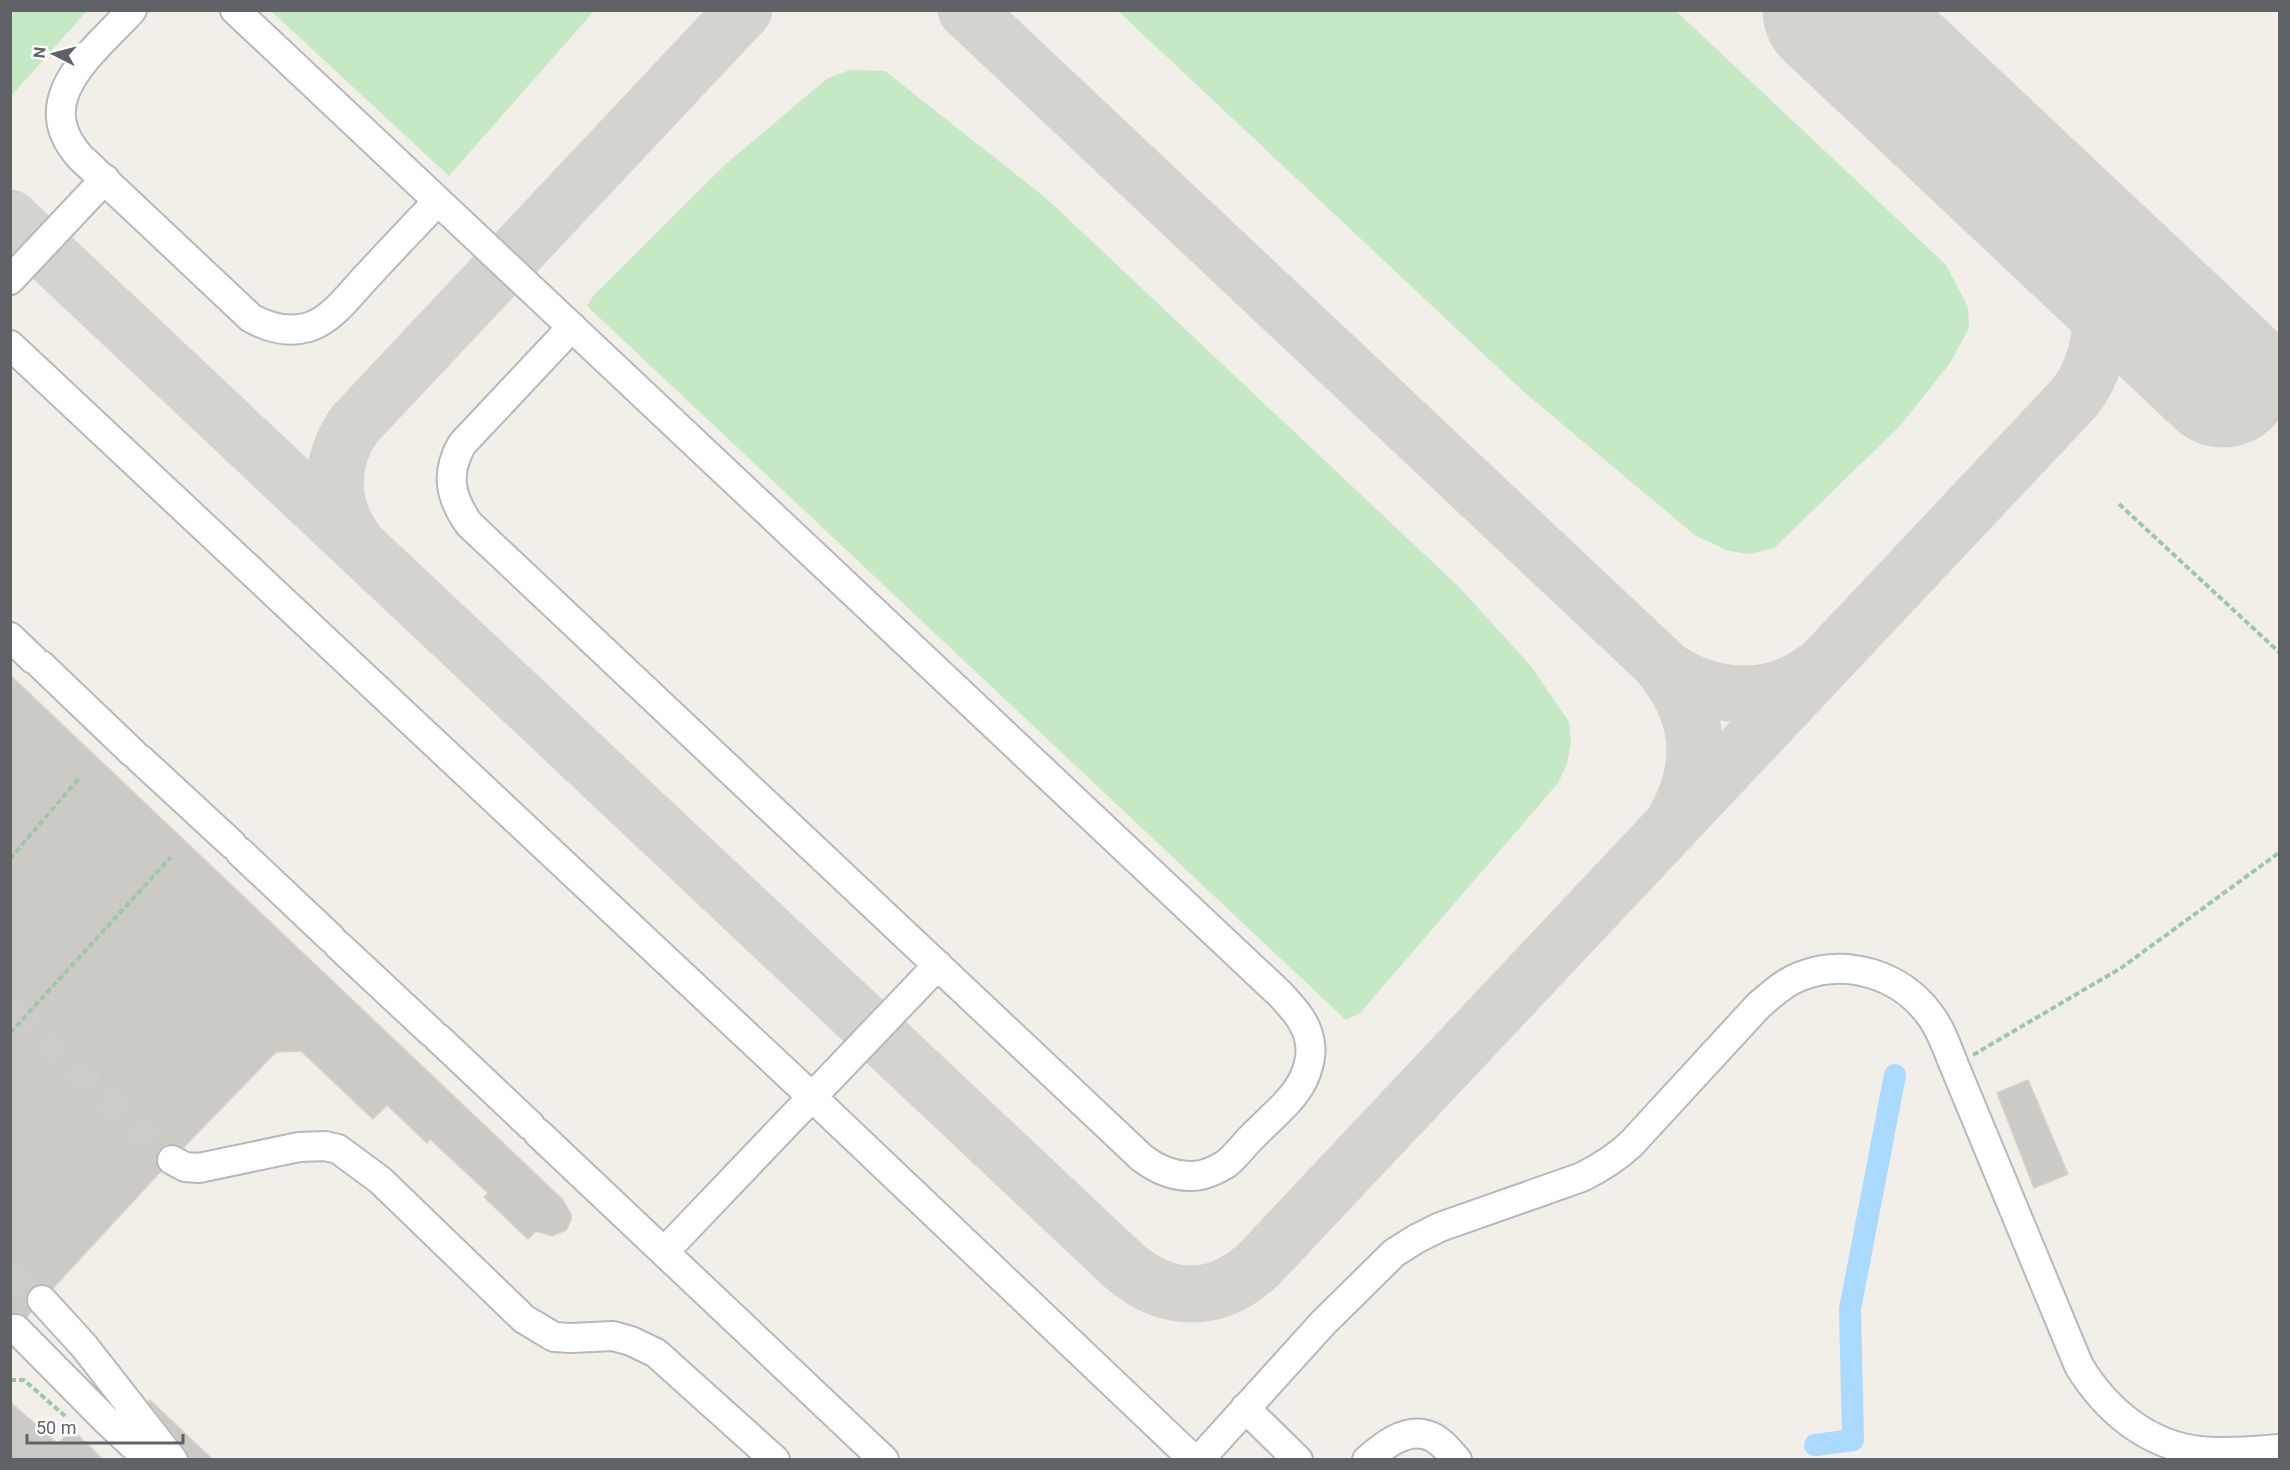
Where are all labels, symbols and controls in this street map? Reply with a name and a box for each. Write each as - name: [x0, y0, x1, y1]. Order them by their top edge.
- north arrow: [24, 24, 84, 84]
- text: N: [30, 46, 50, 59]
- scale bar: [27, 1407, 183, 1445]
- text: 50 m: [36, 1417, 76, 1438]

